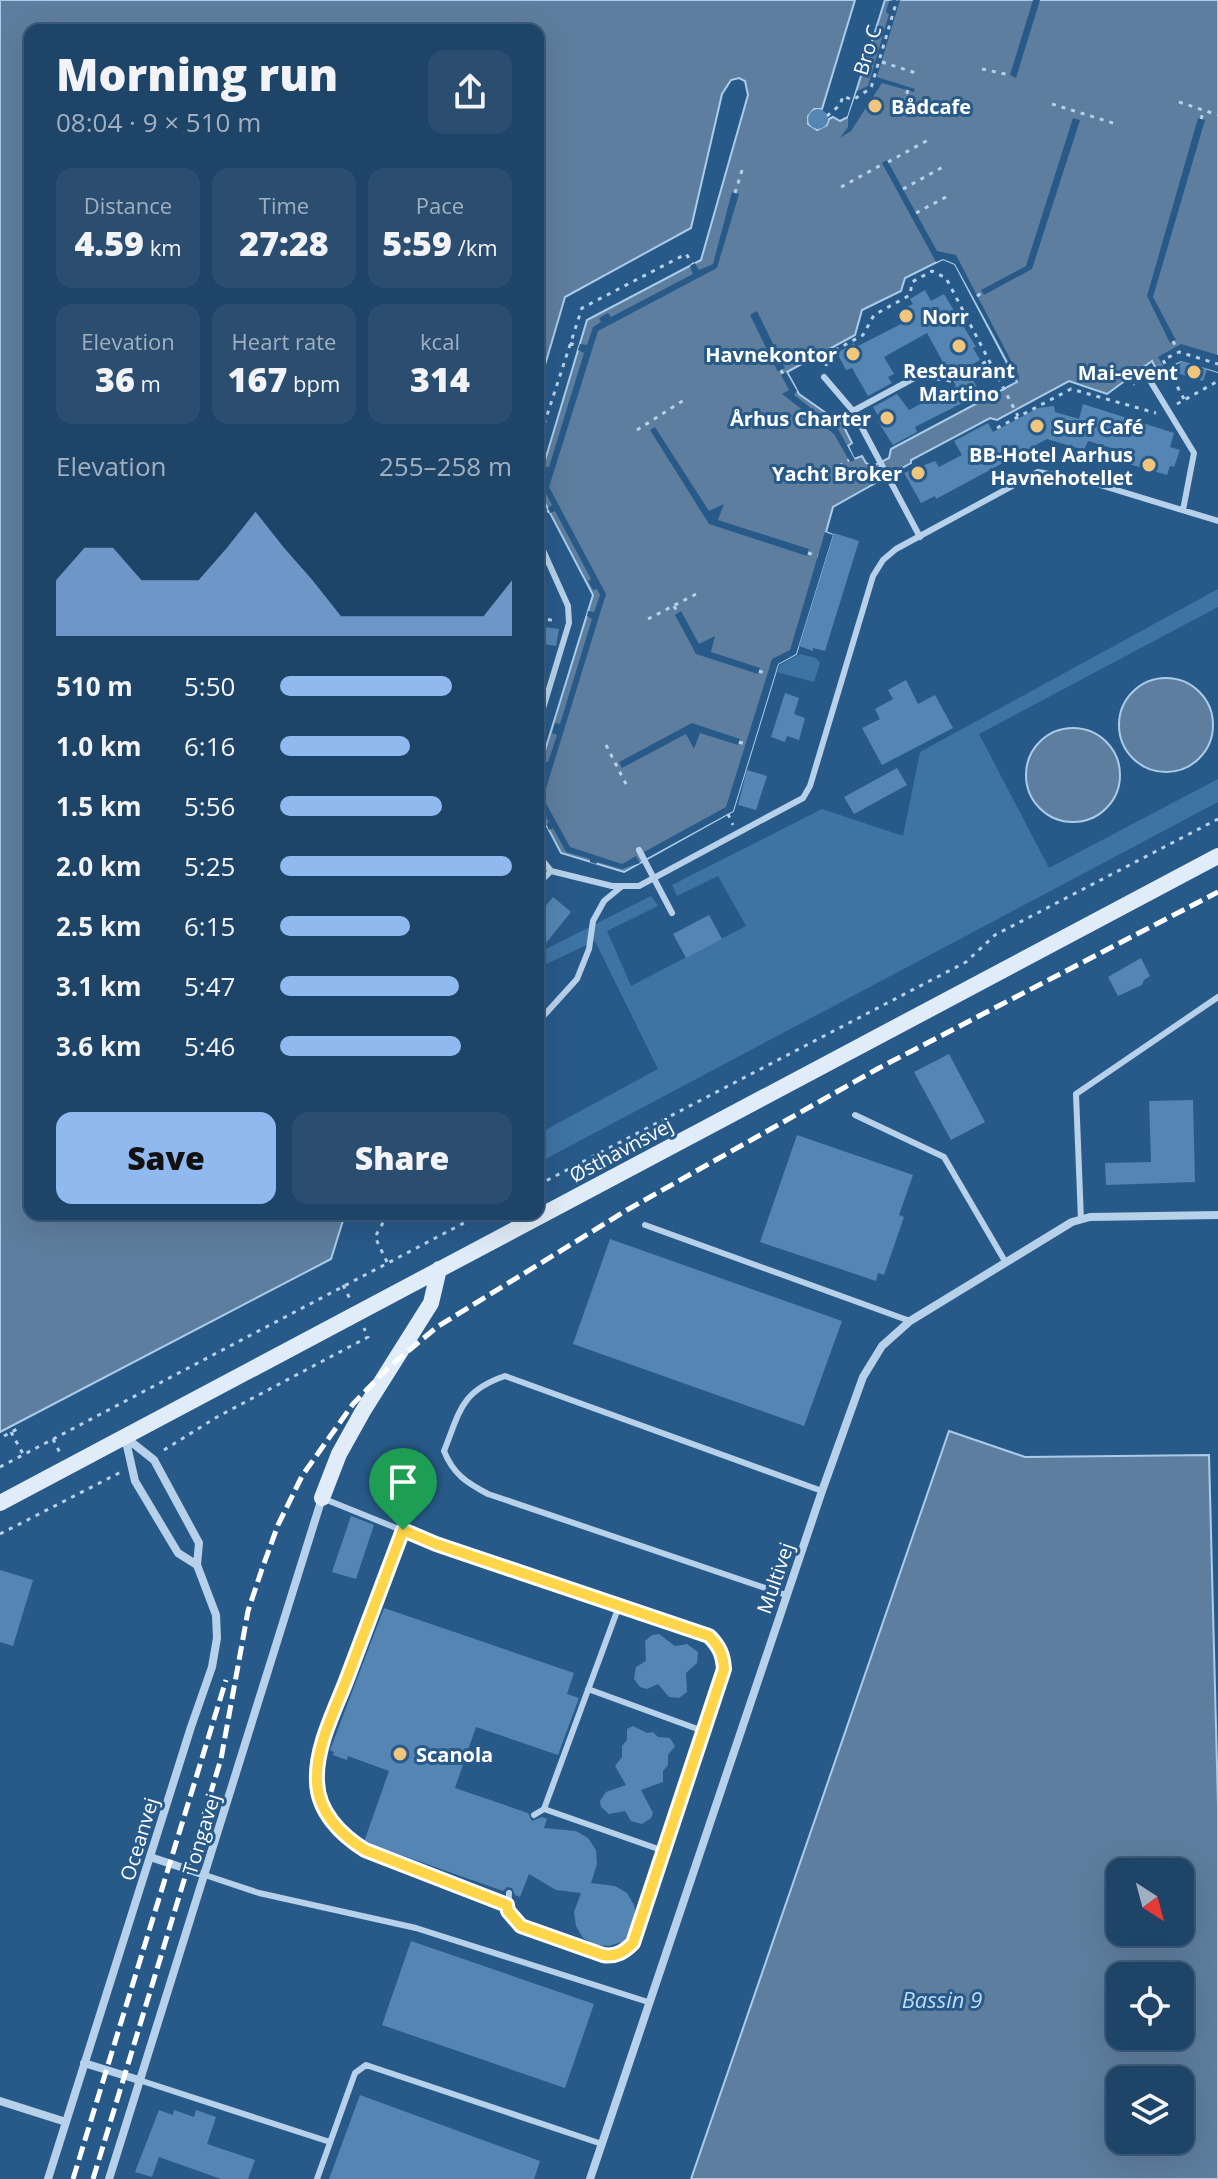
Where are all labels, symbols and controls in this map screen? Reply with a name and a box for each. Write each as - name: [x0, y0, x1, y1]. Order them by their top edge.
- street label: Bro C: [847, 22, 887, 78]
- text: Morning run: [56, 44, 338, 104]
- button: share: [428, 50, 512, 134]
- place label: Bådcafe: [891, 93, 971, 120]
- marker: Bådcafe: [866, 97, 884, 115]
- text: 08:04 · 9 × 510 m: [56, 104, 261, 140]
- text: Distance: [84, 190, 172, 220]
- text: Time: [259, 190, 309, 220]
- text: Pace: [416, 190, 464, 220]
- text: 4.59: [74, 220, 144, 266]
- text: 27:28: [239, 220, 329, 266]
- text: 5:59: [382, 220, 452, 266]
- text: km: [144, 232, 182, 262]
- text: /km: [452, 232, 498, 262]
- place label: Norr: [922, 303, 969, 330]
- marker: Norr: [897, 307, 915, 325]
- text: Elevation: [81, 326, 175, 356]
- text: Heart rate: [232, 326, 336, 356]
- text: kcal: [420, 326, 460, 356]
- marker: Restaurant Martino: [950, 337, 968, 355]
- place label: Havnekontor: [705, 341, 837, 368]
- marker: Havnekontor: [844, 345, 862, 363]
- text: 36: [95, 356, 135, 402]
- text: 167: [228, 356, 287, 402]
- text: 314: [410, 356, 470, 402]
- place label: Restaurant Martino: [903, 357, 1015, 407]
- place label: Mai-event: [1078, 359, 1178, 386]
- marker: Mai-event: [1185, 363, 1203, 381]
- text: m: [135, 368, 161, 398]
- text: bpm: [287, 368, 340, 398]
- place label: Århus Charter: [730, 405, 871, 432]
- marker: Århus Charter: [878, 409, 896, 427]
- place label: Surf Café: [1053, 413, 1144, 440]
- marker: Surf Café: [1028, 417, 1046, 435]
- place label: BB-Hotel Aarhus Havnehotellet: [969, 441, 1133, 491]
- text: Elevation: [56, 448, 166, 484]
- text: 255–258 m: [379, 448, 512, 484]
- marker: BB-Hotel Aarhus Havnehotellet: [1140, 456, 1158, 474]
- place label: Yacht Broker: [772, 460, 902, 487]
- marker: Yacht Broker: [909, 464, 927, 482]
- text: 510 m: [56, 668, 133, 704]
- text: 5:50: [184, 668, 235, 704]
- text: 1.0 km: [56, 728, 142, 764]
- text: 6:16: [184, 728, 235, 764]
- text: 1.5 km: [56, 788, 142, 824]
- text: 5:56: [184, 788, 235, 824]
- text: 2.0 km: [56, 848, 142, 884]
- text: 5:25: [184, 848, 235, 884]
- text: 2.5 km: [56, 908, 142, 944]
- text: 6:15: [184, 908, 235, 944]
- text: 3.1 km: [56, 968, 142, 1004]
- text: 5:47: [184, 968, 235, 1004]
- text: 3.6 km: [56, 1028, 142, 1064]
- text: 5:46: [184, 1028, 235, 1064]
- street label: Østhavnsvej: [564, 1111, 678, 1189]
- button: Save: [56, 1112, 276, 1204]
- button: Share: [292, 1112, 512, 1204]
- pin: [369, 1448, 437, 1530]
- icon: arrive: [381, 1460, 425, 1504]
- street label: Multivej: [750, 1539, 800, 1617]
- place label: Scanola: [416, 1741, 493, 1768]
- marker: Scanola: [391, 1745, 409, 1763]
- street label: Tongavej: [176, 1790, 226, 1878]
- street label: Oceanvej: [114, 1794, 164, 1884]
- north arrow: [1106, 1858, 1194, 1946]
- map controls: [1106, 1858, 1194, 2154]
- button: locate: [1106, 1962, 1194, 2050]
- water label: Bassin 9: [902, 1984, 982, 2014]
- button: layers: [1106, 2066, 1194, 2154]

